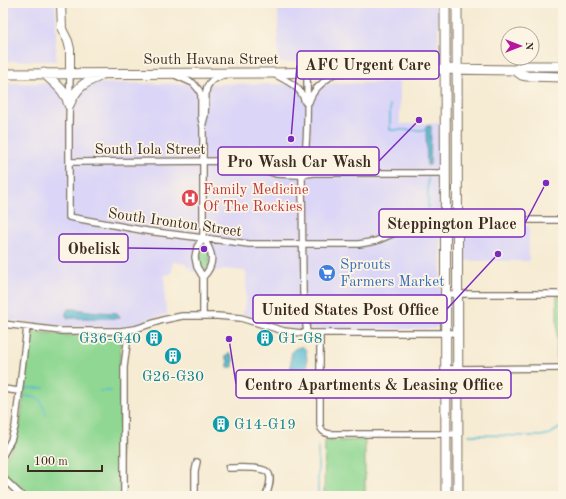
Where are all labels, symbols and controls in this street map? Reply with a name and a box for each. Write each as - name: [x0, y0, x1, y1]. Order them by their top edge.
- north arrow: [500, 26, 540, 66]
- text: N: [523, 42, 534, 51]
- callout: AFC Urgent Care: [297, 51, 439, 79]
- street label: South Havana Street: [143, 53, 279, 68]
- text: AFC Urgent Care: [305, 58, 431, 74]
- street label: South Iola Street: [94, 143, 206, 158]
- callout: Pro Wash Car Wash: [218, 147, 379, 175]
- text: Pro Wash Car Wash: [227, 155, 371, 171]
- place label: Family Medicine Of The Rockies: [203, 183, 309, 215]
- hospital icon: Family Medicine Of The Rockies: [180, 188, 200, 208]
- street label: South Ironton Street: [107, 207, 243, 240]
- callout: Steppington Place: [379, 209, 525, 237]
- text: Steppington Place: [387, 217, 517, 233]
- callout: Obelisk: [59, 234, 128, 262]
- text: Obelisk: [68, 242, 120, 258]
- place label: Sprouts Farmers Market: [340, 258, 445, 290]
- supermarket icon: Sprouts Farmers Market: [317, 263, 337, 283]
- callout: United States Post Office: [253, 295, 447, 323]
- text: United States Post Office: [261, 303, 439, 319]
- building icon: G36-G40: [144, 328, 164, 348]
- building icon: G1-G8: [255, 328, 275, 348]
- place label: G36-G40: [79, 332, 141, 347]
- place label: G1-G8: [278, 332, 323, 347]
- building icon: G26-G30: [163, 346, 183, 366]
- place label: G26-G30: [142, 370, 204, 385]
- callout: Centro Apartments & Leasing Office: [236, 370, 511, 398]
- text: Centro Apartments & Leasing Office: [245, 378, 503, 394]
- building icon: G14-G19: [211, 414, 231, 434]
- place label: G14-G19: [234, 418, 296, 433]
- scale bar: [28, 447, 102, 473]
- text: 100 m: [34, 456, 68, 468]

